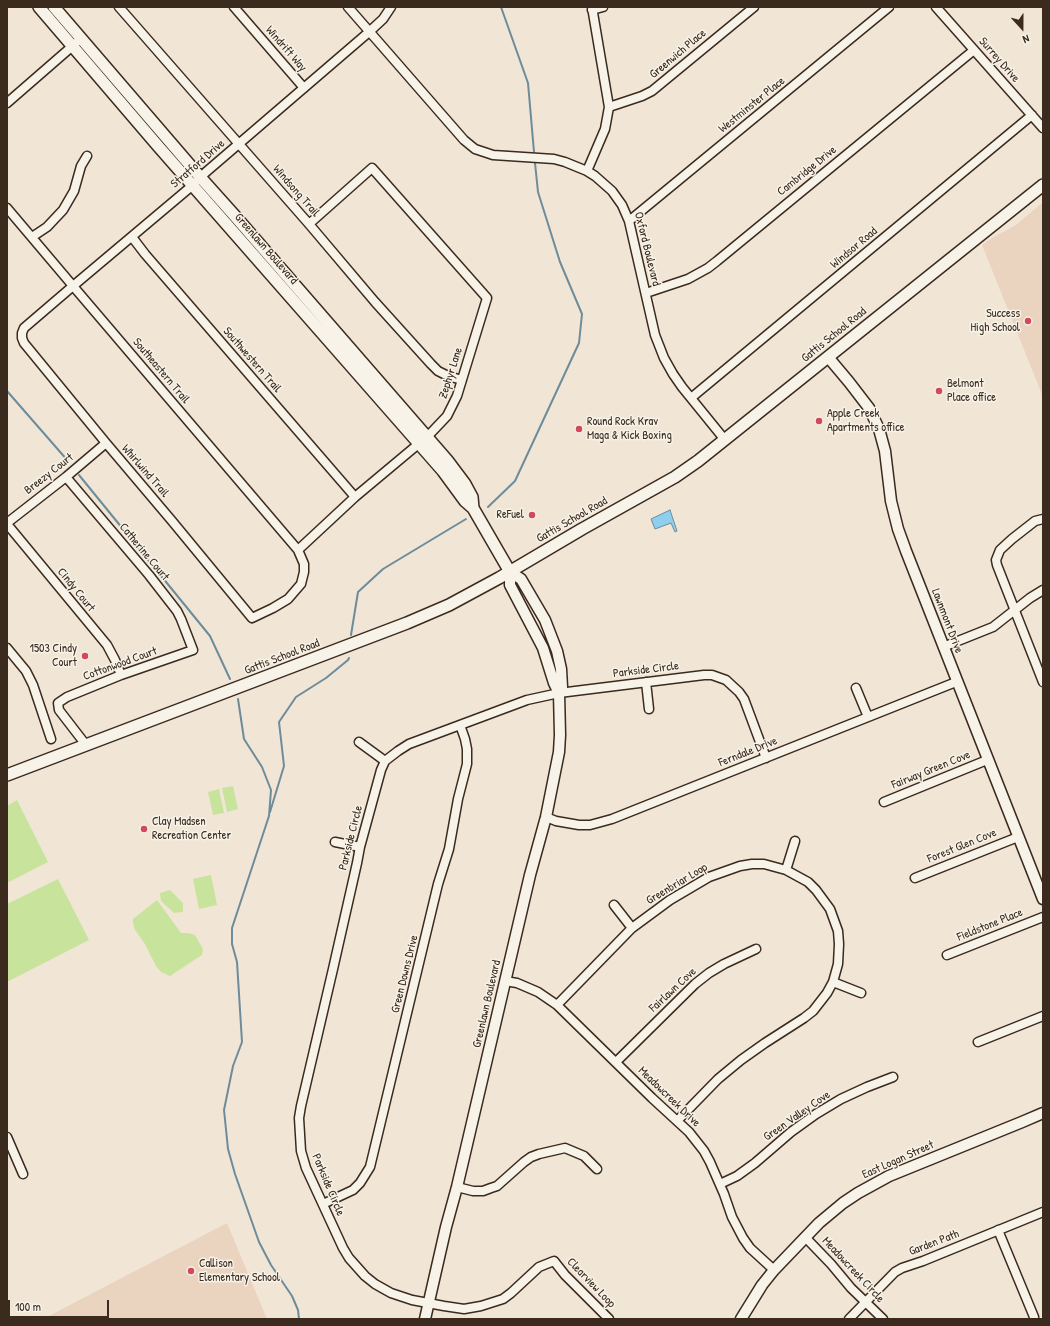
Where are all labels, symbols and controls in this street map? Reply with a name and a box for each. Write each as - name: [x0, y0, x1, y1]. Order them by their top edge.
- north arrow: [1002, 8, 1042, 48]
- street label: Windrift Way: [262, 23, 310, 75]
- street label: Greenwich Place: [647, 26, 709, 82]
- text: N: [1021, 32, 1032, 47]
- street label: Surrey Drive: [976, 35, 1022, 85]
- street label: Westminster Place: [716, 74, 788, 136]
- street label: Stratford Drive: [168, 137, 228, 191]
- street label: Cambridge Drive: [775, 143, 839, 199]
- street label: Windsong Trail: [270, 162, 322, 220]
- street label: Greenlawn Boulevard: [231, 211, 301, 287]
- street label: Oxford Boulevard: [631, 211, 663, 287]
- street label: Windsor Road: [828, 224, 880, 272]
- street label: Gattis School Road: [799, 304, 869, 366]
- place label: Success High School: [970, 307, 1020, 335]
- marker: Success High School: [1023, 316, 1033, 326]
- street label: Southwestern Trail: [220, 324, 284, 396]
- street label: Southeastern Trail: [129, 335, 193, 407]
- street label: Zephyr Lane: [436, 346, 466, 400]
- place label: Belmont Place office: [947, 377, 996, 405]
- marker: Belmont Place office: [934, 386, 944, 396]
- place label: Apple Creek Apartments office: [827, 407, 905, 435]
- place label: Round Rock Krav Maga & Kick Boxing: [587, 415, 672, 443]
- marker: Apple Creek Apartments office: [814, 416, 824, 426]
- marker: Round Rock Krav Maga & Kick Boxing: [574, 424, 584, 434]
- street label: Whirlwind Trail: [118, 442, 172, 500]
- street label: Breezy Court: [22, 450, 76, 498]
- street label: Gattis School Road: [534, 494, 610, 546]
- place label: ReFuel: [497, 508, 524, 522]
- marker: ReFuel: [527, 510, 537, 520]
- street label: Catherine Court: [116, 520, 172, 584]
- street label: Cindy Court: [54, 565, 98, 615]
- street label: Lawnmont Drive: [928, 587, 966, 655]
- street label: Gattis School Road: [242, 636, 322, 678]
- place label: 1503 Cindy Court: [30, 642, 77, 670]
- street label: Cottonwood Court: [81, 644, 159, 684]
- marker: 1503 Cindy Court: [80, 651, 90, 661]
- street label: Parkside Circle: [612, 659, 680, 681]
- street label: Ferndale Drive: [717, 734, 779, 770]
- street label: Fairway Green Cove: [889, 748, 973, 792]
- street label: Parkside Circle: [336, 804, 366, 872]
- place label: Clay Madsen Recreation Center: [152, 815, 231, 843]
- marker: Clay Madsen Recreation Center: [139, 824, 149, 834]
- street label: Forest Glen Cove: [925, 826, 999, 866]
- street label: Greenbriar Loop: [644, 860, 710, 908]
- street label: Fieldstone Place: [955, 905, 1025, 945]
- street label: Green Downs Drive: [388, 934, 422, 1014]
- street label: Greenlawn Boulevard: [470, 959, 504, 1049]
- street label: Fairlawn Cove: [646, 965, 700, 1015]
- street label: Meadowcreek Drive: [635, 1064, 703, 1130]
- street label: Green Valley Cove: [761, 1088, 833, 1144]
- street label: East Logan Street: [860, 1138, 936, 1182]
- street label: Parkside Circle: [308, 1152, 348, 1218]
- street label: Garden Path: [907, 1227, 961, 1259]
- street label: Meadowcreek Circle: [819, 1234, 887, 1306]
- street label: Clearview Loop: [564, 1255, 618, 1311]
- place label: Callison Elementary School: [199, 1257, 280, 1285]
- marker: Callison Elementary School: [186, 1266, 196, 1276]
- scale bar: [10, 1292, 111, 1318]
- text: 100 m: [15, 1298, 41, 1315]

